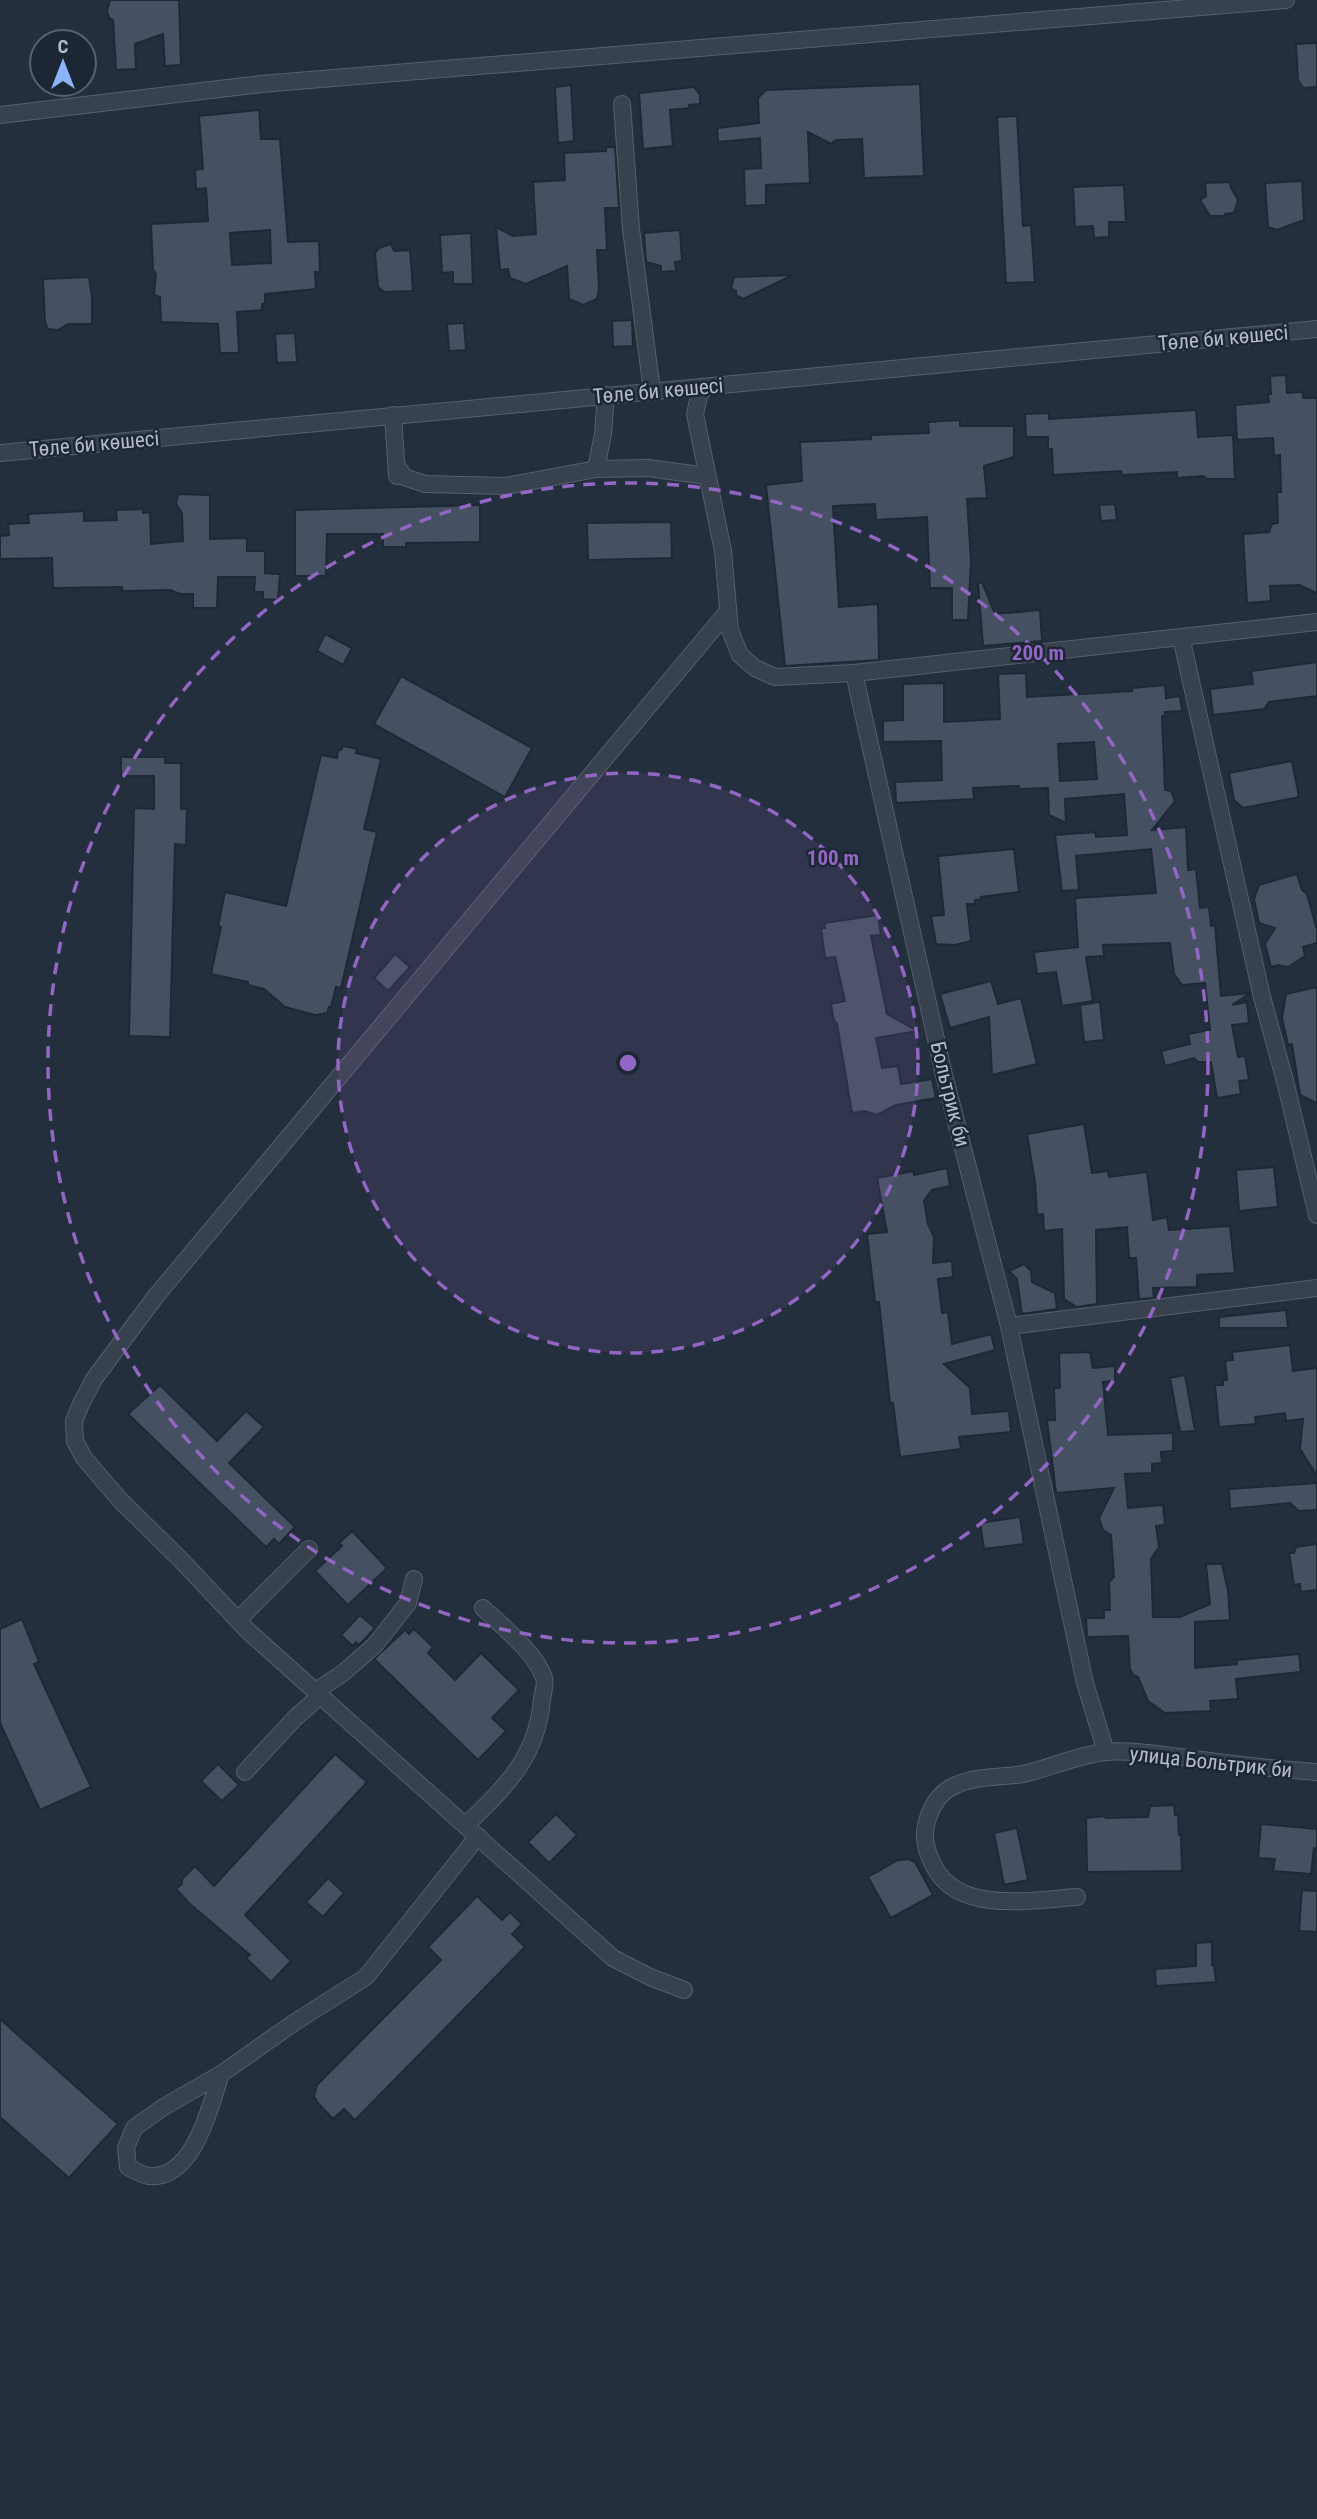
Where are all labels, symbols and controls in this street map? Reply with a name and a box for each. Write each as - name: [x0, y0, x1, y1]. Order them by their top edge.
- north arrow: [28, 28, 98, 98]
- text: С: [58, 35, 69, 58]
- street label: Төле би көшесі: [1157, 320, 1289, 356]
- street label: Төле би көшесі: [592, 373, 724, 409]
- street label: Төле би көшесі: [28, 426, 160, 462]
- text: 200 m: [1012, 641, 1064, 665]
- text: 100 m: [807, 846, 859, 870]
- street label: Больтрик би: [925, 1039, 975, 1149]
- centre of rings: [616, 1051, 640, 1075]
- street label: улица Больтрик би: [1129, 1742, 1293, 1782]

